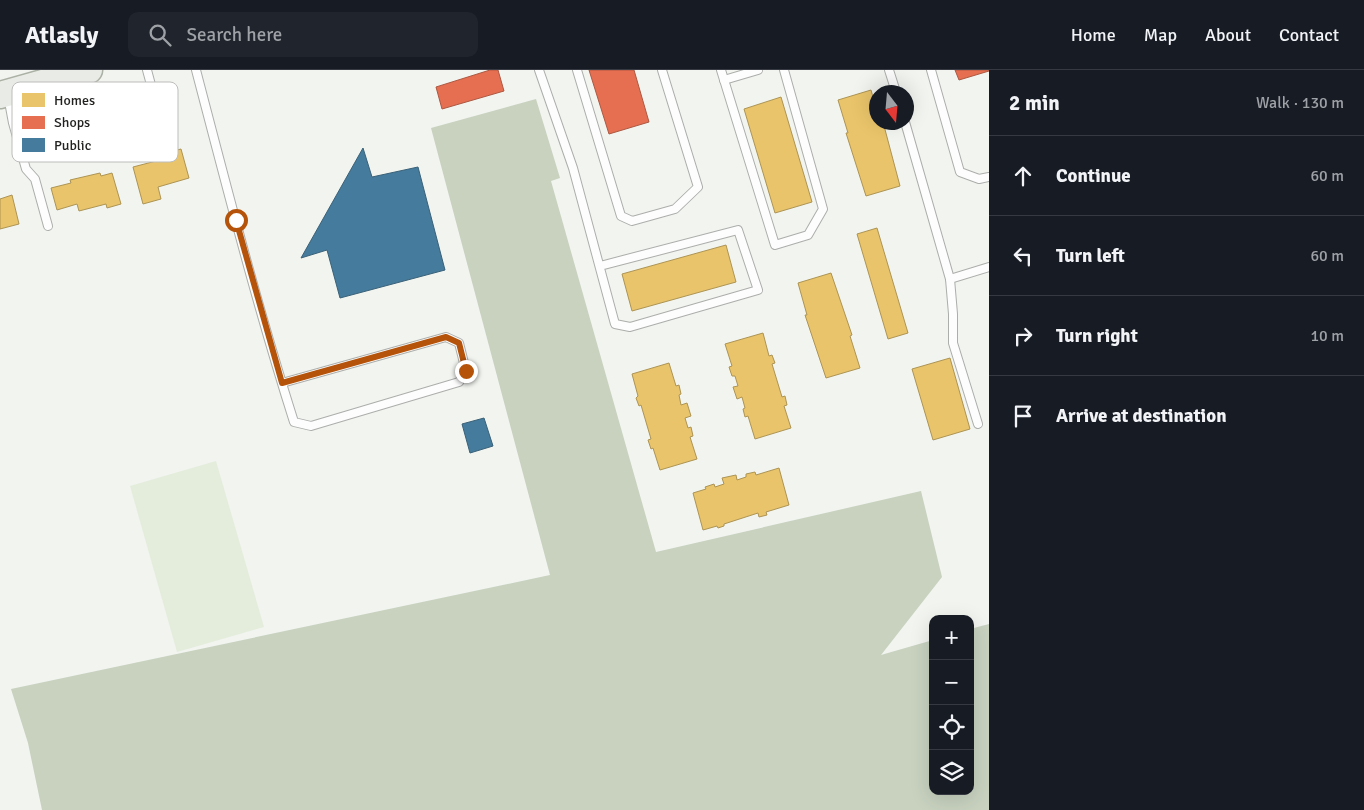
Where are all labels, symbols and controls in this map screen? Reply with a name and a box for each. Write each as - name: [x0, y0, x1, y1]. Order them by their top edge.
- search box: [128, 12, 478, 57]
- text: Atlasly: [25, 20, 98, 50]
- icon: search: [146, 21, 174, 49]
- text: Search here: [186, 23, 282, 47]
- text: Home: [1071, 24, 1116, 46]
- text: Map: [1144, 24, 1177, 46]
- text: About: [1205, 24, 1251, 46]
- text: Contact: [1279, 24, 1339, 46]
- legend: [12, 82, 178, 162]
- north arrow: [869, 85, 914, 130]
- text: 2 min: [1009, 90, 1060, 116]
- text: Homes: [54, 92, 95, 109]
- text: Walk · 130 m: [1256, 93, 1344, 113]
- text: Shops: [54, 114, 90, 131]
- text: Public: [54, 137, 92, 154]
- icon: ahead: [1009, 162, 1037, 190]
- text: Continue: [1056, 164, 1131, 188]
- text: 60 m: [1310, 166, 1344, 186]
- route start: [225, 209, 248, 232]
- icon: left: [1009, 242, 1037, 270]
- text: Turn left: [1056, 244, 1125, 268]
- text: 60 m: [1310, 246, 1344, 266]
- icon: right: [1009, 322, 1037, 350]
- text: Turn right: [1056, 324, 1138, 348]
- text: 10 m: [1310, 326, 1344, 346]
- route end: [455, 360, 478, 383]
- icon: arrive: [1009, 402, 1037, 430]
- text: Arrive at destination: [1056, 404, 1227, 428]
- map controls: [929, 615, 974, 795]
- button: +: [929, 615, 974, 660]
- button: −: [929, 660, 974, 705]
- button: locate: [929, 705, 974, 750]
- button: layers: [929, 750, 974, 795]

